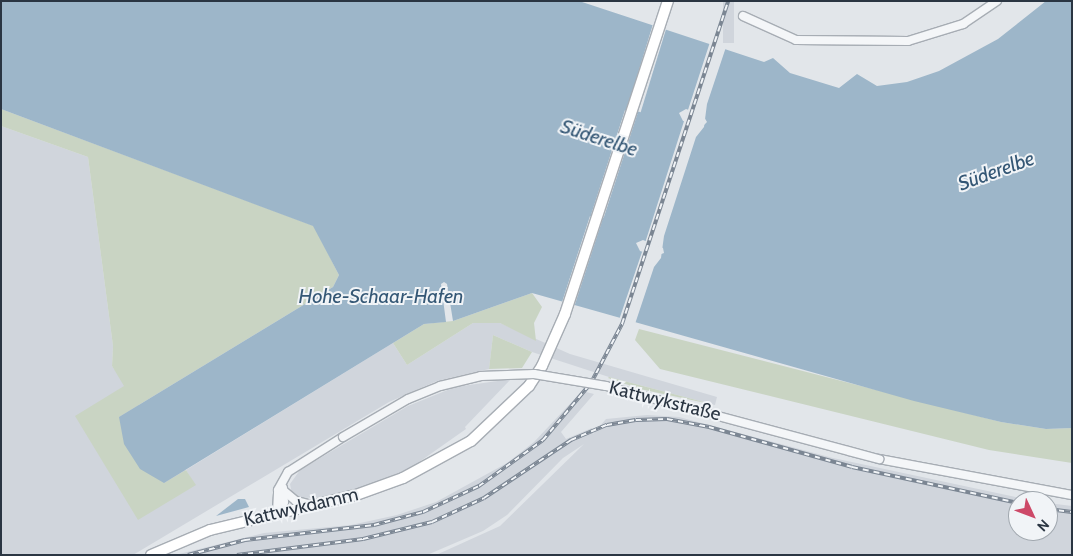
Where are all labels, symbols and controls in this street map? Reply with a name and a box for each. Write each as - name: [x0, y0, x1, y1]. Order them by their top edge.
- water label: Süderelbe: [557, 114, 641, 162]
- water label: Süderelbe: [955, 146, 1037, 196]
- water label: Hohe-Schaar-Hafen: [299, 284, 463, 308]
- street label: Kattwykstraße: [607, 376, 723, 426]
- street label: Kattwykdamm: [241, 483, 361, 531]
- north arrow: [1008, 491, 1058, 541]
- text: N: [1033, 516, 1053, 535]

